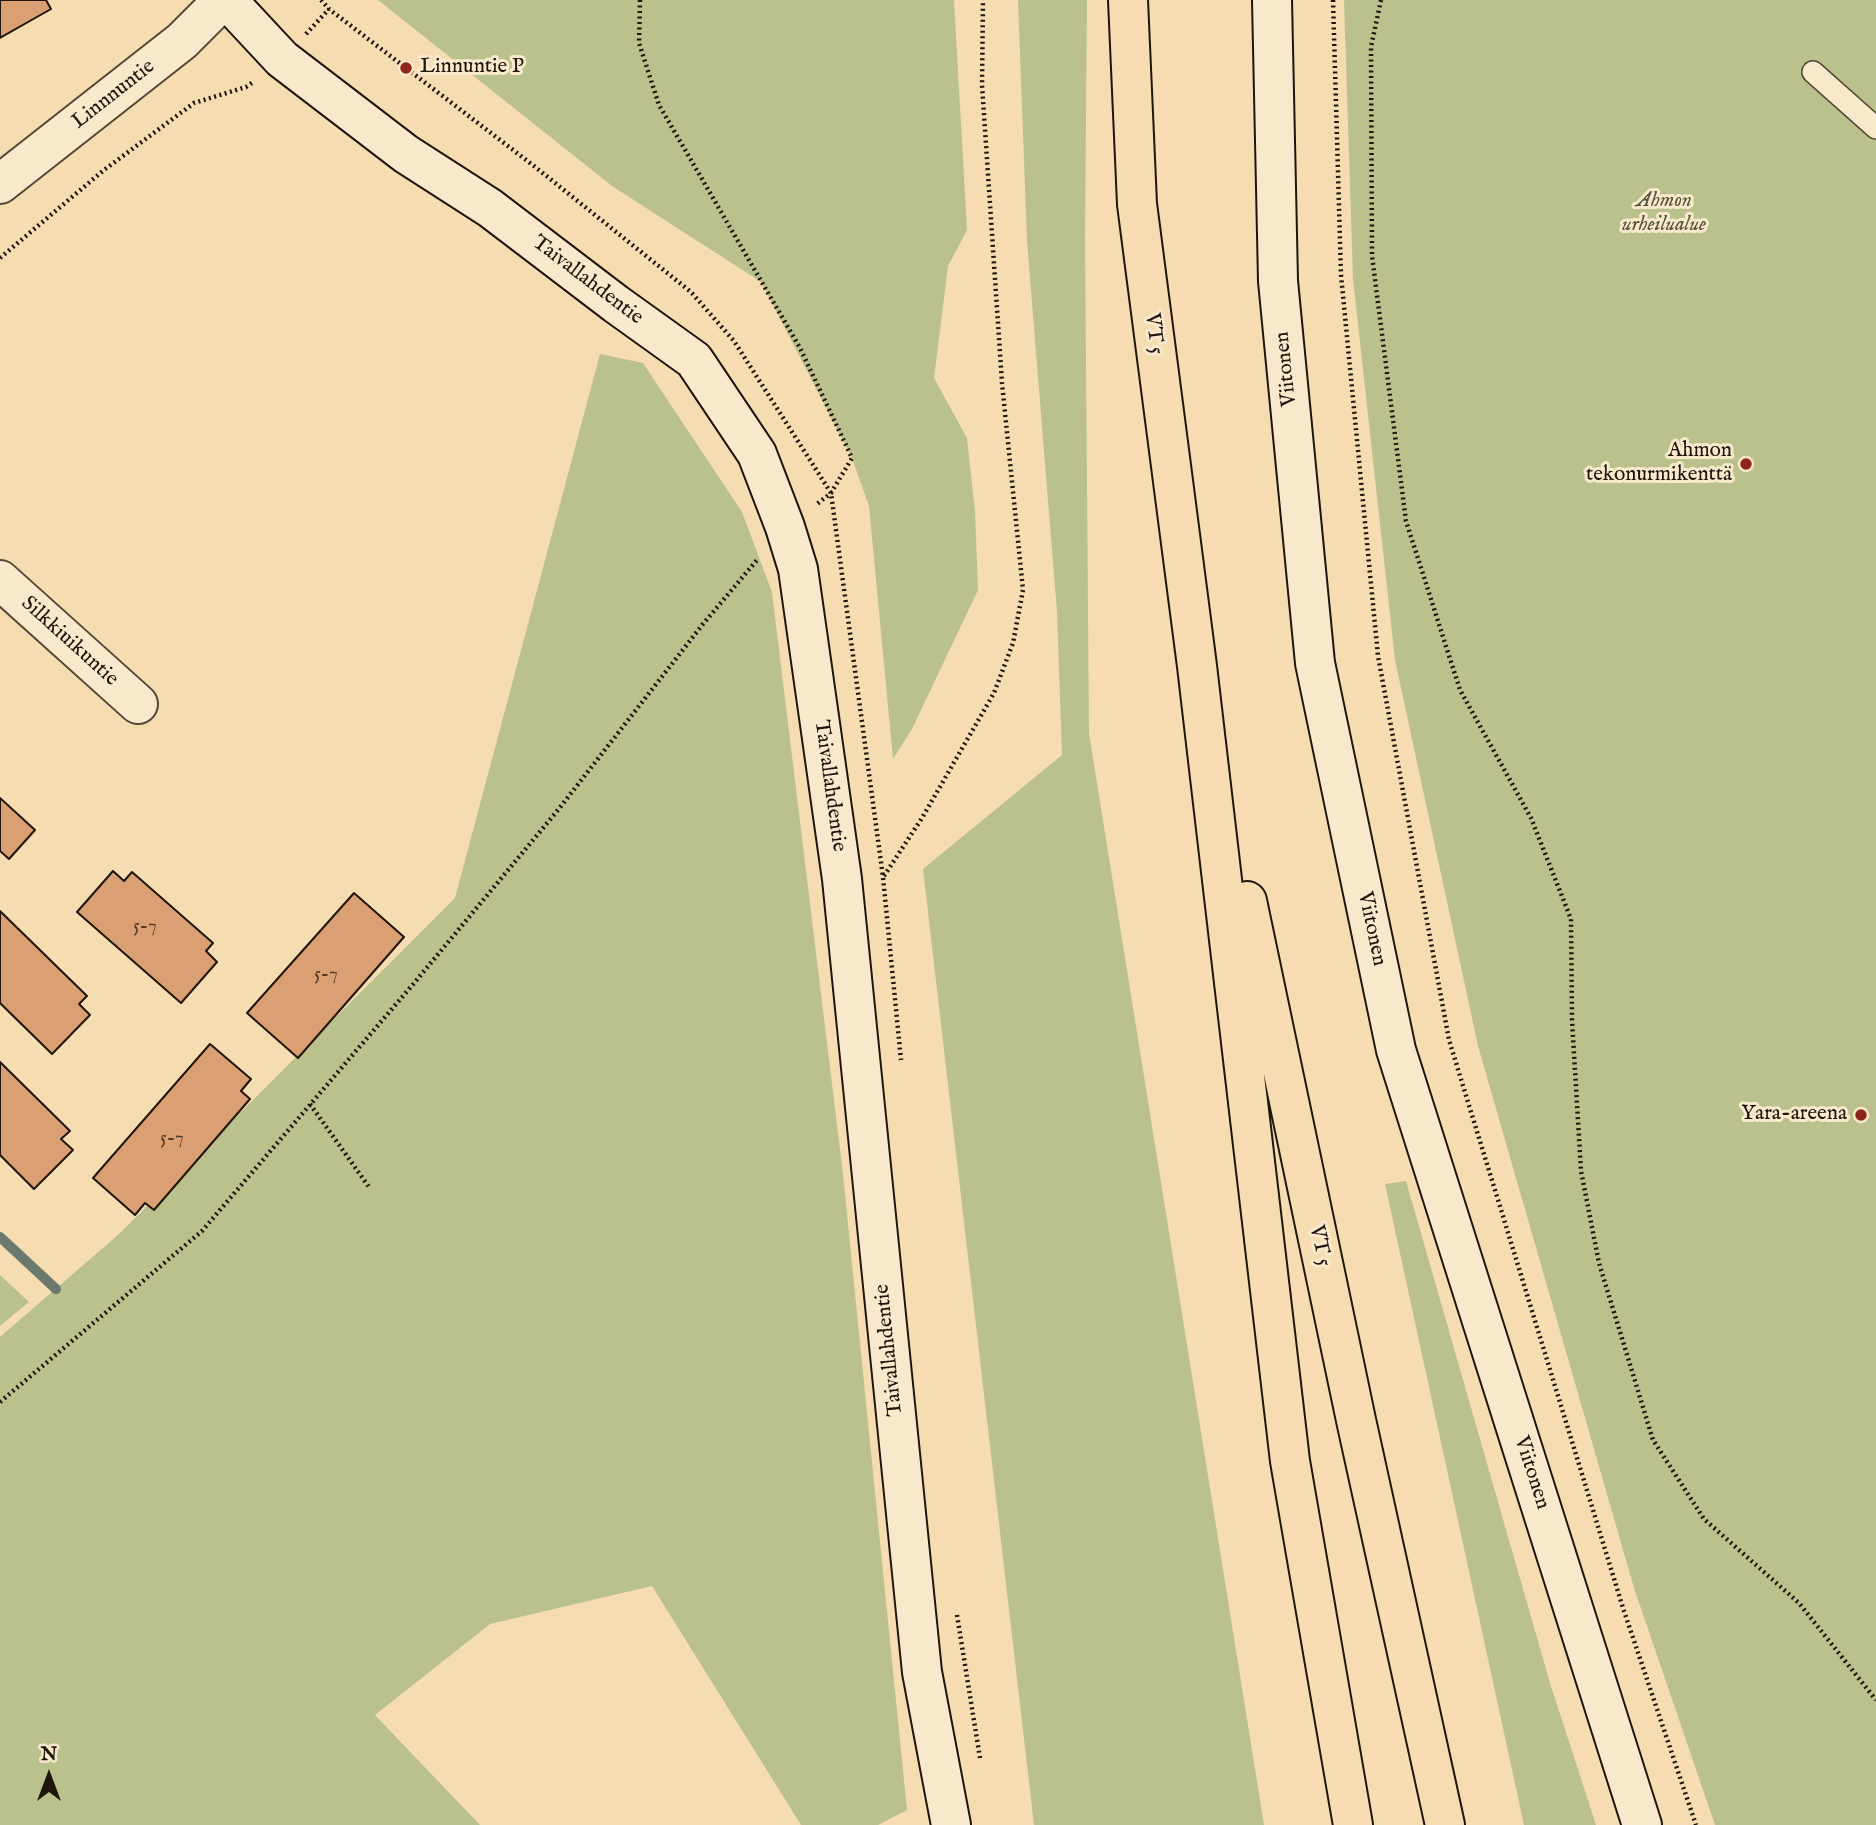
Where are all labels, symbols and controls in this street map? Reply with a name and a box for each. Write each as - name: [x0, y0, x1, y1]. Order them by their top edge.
- street label: Linnnuntie: [67, 55, 161, 135]
- place label: Linnuntie P: [420, 55, 524, 81]
- marker: Linnuntie P: [398, 60, 414, 76]
- park label: Ahmon urheilualue: [1622, 189, 1706, 239]
- street label: Taivallahdentie: [526, 231, 648, 331]
- street label: VT 5: [1138, 312, 1168, 356]
- street label: Viitonen: [1271, 330, 1303, 408]
- place label: Ahmon tekonurmikenttä: [1586, 439, 1732, 489]
- marker: Ahmon tekonurmikenttä: [1738, 456, 1754, 472]
- street label: Silkkiuikuntie: [15, 592, 123, 692]
- street label: Taivallahdentie: [807, 719, 851, 853]
- street label: Viitonen: [1351, 890, 1391, 968]
- house number: 5-7: [133, 916, 157, 938]
- house number: 5-7: [314, 964, 338, 986]
- place label: Yara-areena: [1741, 1102, 1847, 1128]
- marker: Yara-areena: [1853, 1107, 1869, 1123]
- house number: 5-7: [160, 1128, 184, 1150]
- street label: VT 5: [1302, 1223, 1336, 1269]
- street label: Taivallahdentie: [871, 1283, 909, 1417]
- street label: Viitonen: [1507, 1433, 1555, 1513]
- north arrow: [14, 1741, 84, 1811]
- text: N: [41, 1743, 57, 1767]

